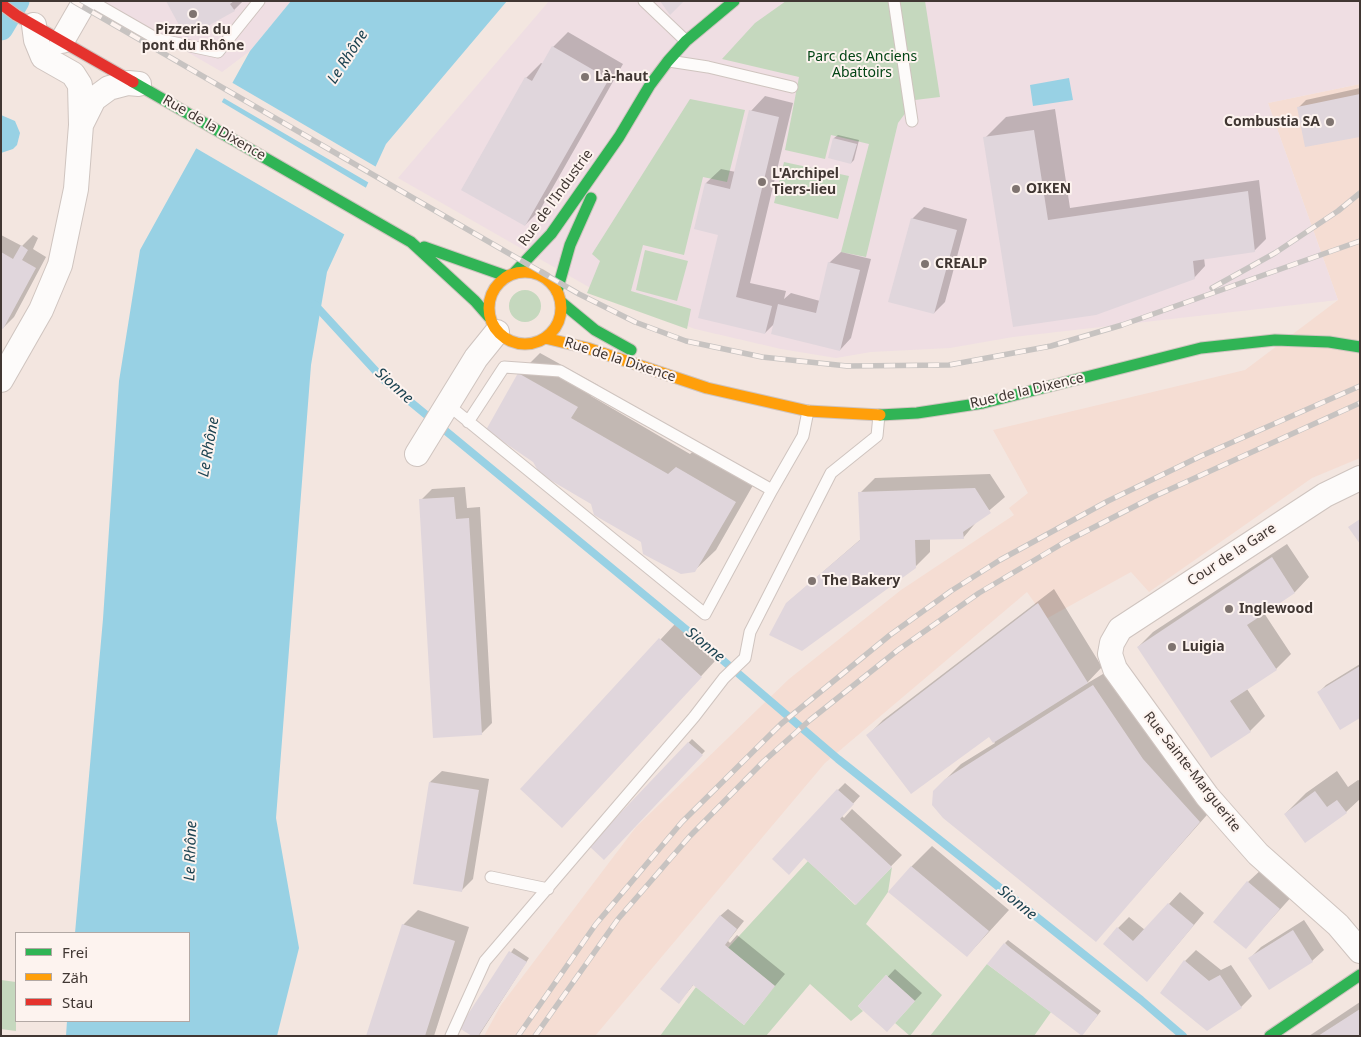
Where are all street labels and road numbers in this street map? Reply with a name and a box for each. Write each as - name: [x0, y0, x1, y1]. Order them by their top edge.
- street label: Rue de la Dixence: [159, 92, 269, 164]
- street label: Rue de l'Industrie: [515, 146, 597, 250]
- street label: Rue de la Dixence: [562, 334, 678, 386]
- street label: Rue de la Dixence: [968, 370, 1086, 412]
- street label: Cour de la Gare: [1185, 520, 1279, 590]
- street label: Rue Sainte-Marguerite: [1140, 709, 1244, 835]

